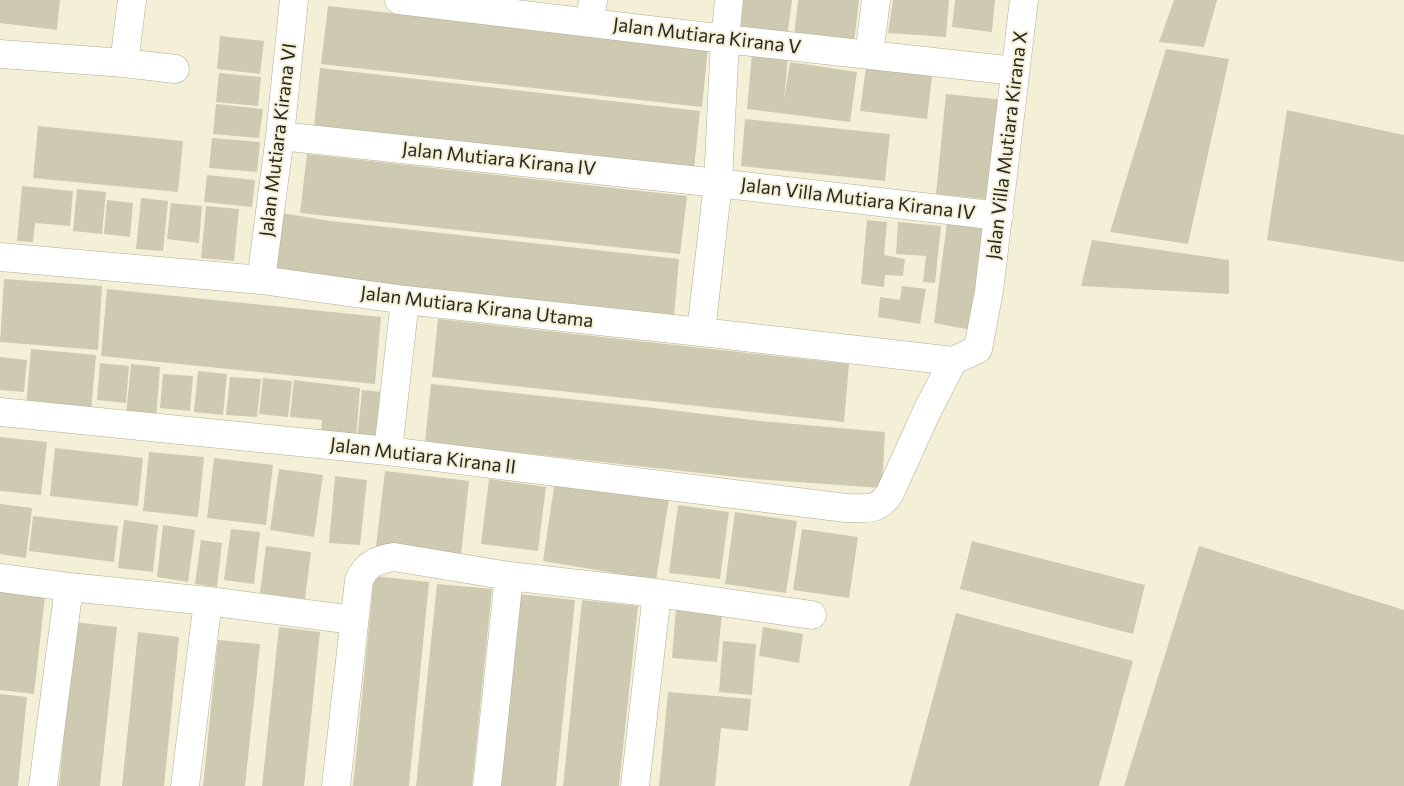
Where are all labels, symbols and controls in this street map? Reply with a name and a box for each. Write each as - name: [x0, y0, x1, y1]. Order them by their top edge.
- street label: Jalan Mutiara Kirana V: [612, 13, 802, 59]
- street label: Jalan Villa Mutiara Kirana X: [982, 29, 1032, 261]
- street label: Jalan Mutiara Kirana VI: [255, 42, 301, 238]
- street label: Jalan Mutiara Kirana IV: [401, 137, 597, 181]
- street label: Jalan Villa Mutiara Kirana IV: [739, 173, 977, 225]
- street label: Jalan Mutiara Kirana Utama: [359, 281, 595, 333]
- street label: Jalan Mutiara Kirana II: [329, 433, 517, 479]

